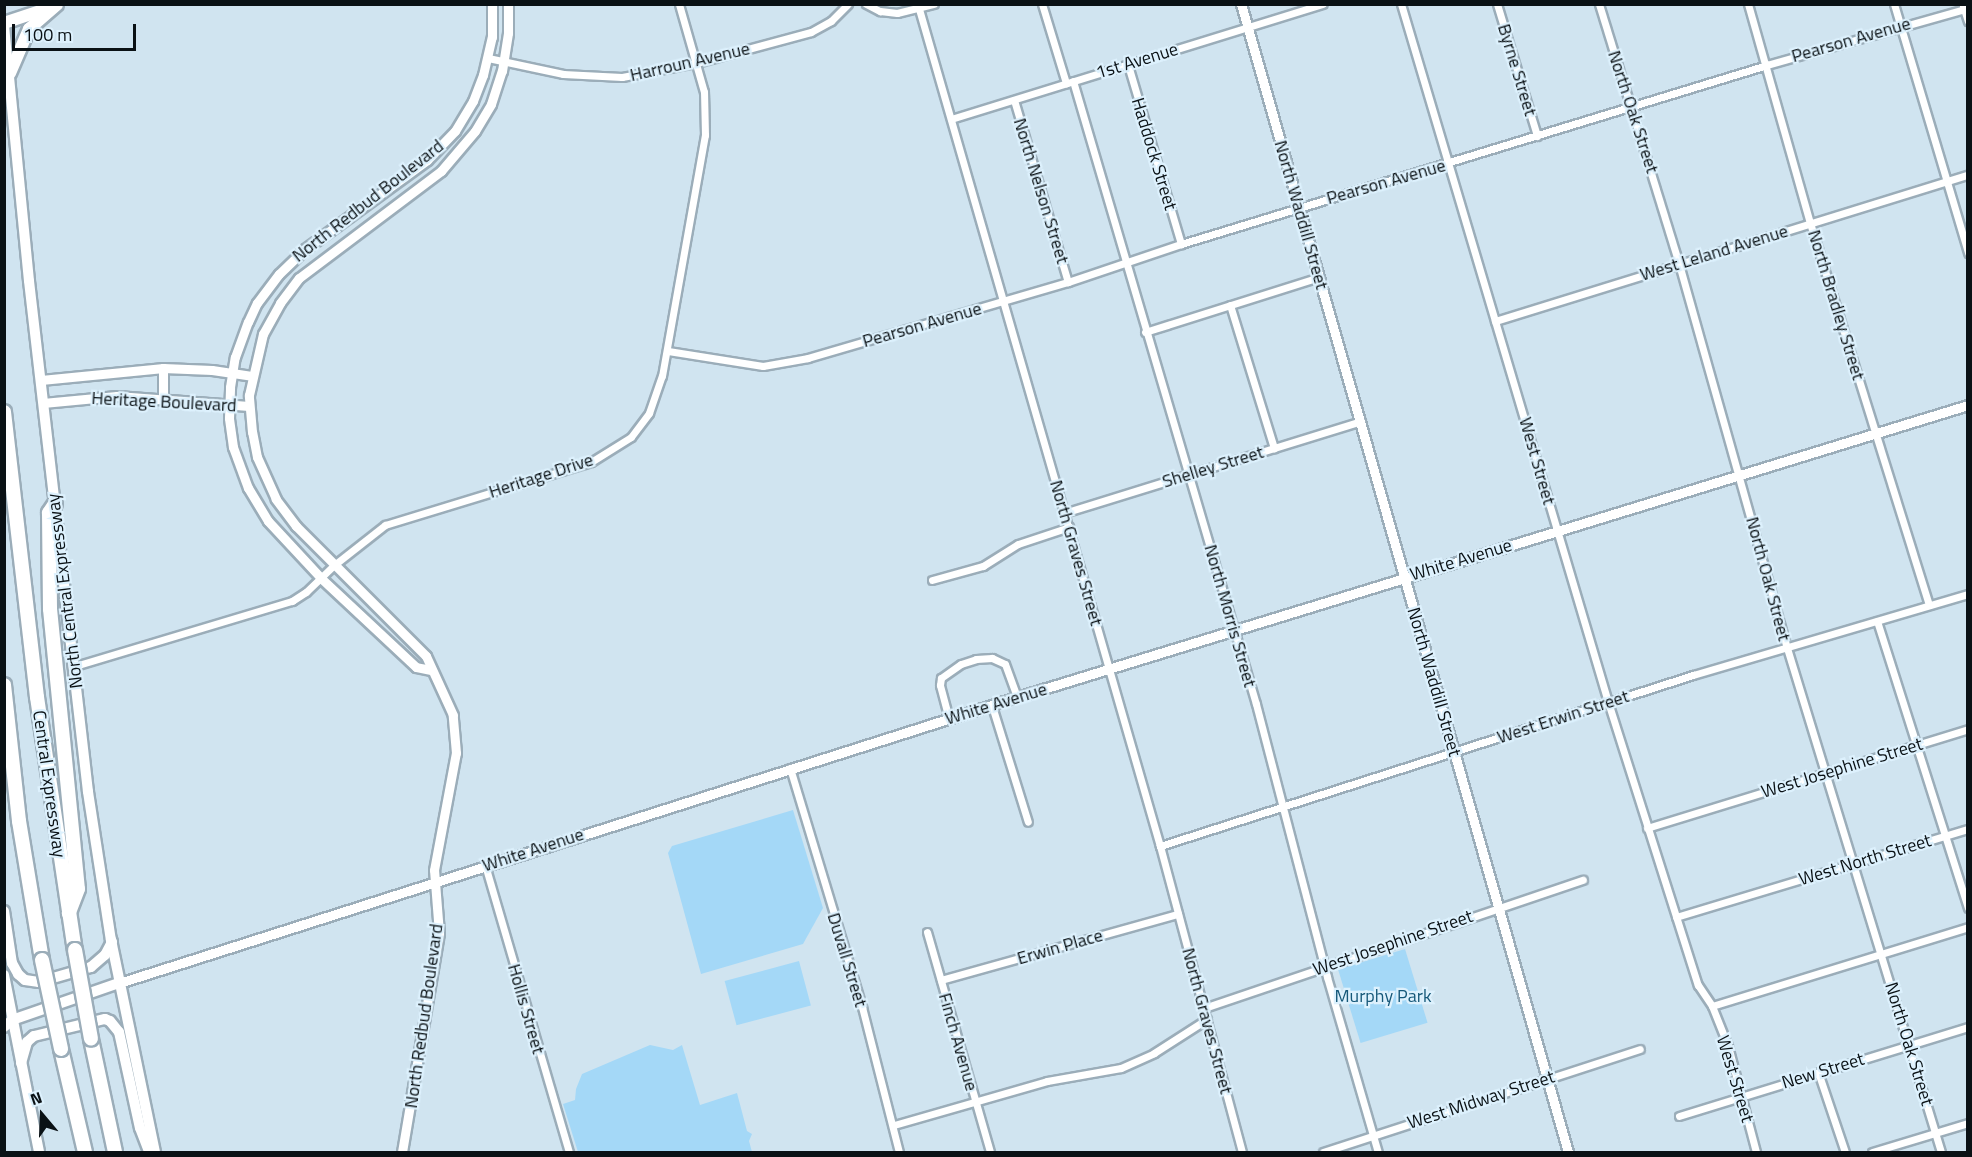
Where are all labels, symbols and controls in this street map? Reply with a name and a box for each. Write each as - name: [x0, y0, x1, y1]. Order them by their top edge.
- scale bar: [15, 12, 140, 50]
- street label: Pearson Avenue: [1789, 13, 1913, 67]
- text: 100 m: [23, 21, 72, 48]
- street label: Byrne Street: [1493, 21, 1541, 119]
- street label: Harroun Avenue: [628, 38, 752, 86]
- street label: 1st Avenue: [1093, 38, 1181, 84]
- street label: North Oak Street: [1603, 48, 1663, 176]
- street label: Haddock Street: [1127, 95, 1181, 213]
- street label: North Nelson Street: [1009, 116, 1073, 266]
- street label: North Redbud Boulevard: [288, 135, 448, 267]
- street label: North Waddill Street: [1269, 138, 1333, 292]
- street label: Pearson Avenue: [1324, 155, 1448, 209]
- street label: West Leland Avenue: [1637, 220, 1791, 286]
- street label: North Bradley Street: [1803, 227, 1869, 383]
- street label: Pearson Avenue: [860, 298, 984, 352]
- street label: Heritage Boulevard: [91, 387, 237, 417]
- street label: West Street: [1514, 415, 1560, 507]
- street label: Shelley Street: [1160, 441, 1266, 493]
- street label: Heritage Drive: [486, 449, 596, 503]
- street label: North Graves Street: [1045, 478, 1107, 628]
- street label: North Central Expressway: [42, 492, 88, 690]
- street label: North Oak Street: [1741, 515, 1795, 643]
- street label: White Avenue: [1408, 534, 1514, 586]
- street label: North Morris Street: [1199, 542, 1261, 690]
- street label: North Waddill Street: [1402, 605, 1466, 759]
- street label: White Avenue: [943, 678, 1049, 730]
- street label: West Erwin Street: [1494, 686, 1632, 748]
- street label: Central Expressway: [28, 709, 70, 859]
- street label: West Josephine Street: [1759, 733, 1925, 803]
- street label: White Avenue: [480, 823, 586, 877]
- street label: West North Street: [1796, 830, 1934, 890]
- street label: West Josephine Street: [1310, 906, 1476, 980]
- street label: Duvall Street: [822, 910, 872, 1010]
- street label: North Redbud Boulevard: [400, 922, 448, 1110]
- street label: Erwin Place: [1015, 924, 1105, 970]
- street label: North Graves Street: [1177, 946, 1237, 1096]
- street label: Hollis Street: [503, 962, 549, 1056]
- street label: North Oak Street: [1880, 980, 1938, 1108]
- park label: Murphy Park: [1334, 985, 1432, 1007]
- street label: Finch Avenue: [934, 991, 982, 1093]
- street label: West Street: [1712, 1033, 1758, 1125]
- street label: New Street: [1779, 1048, 1867, 1094]
- street label: West Midway Street: [1405, 1066, 1557, 1134]
- north arrow: [12, 1085, 72, 1145]
- text: N: [27, 1085, 45, 1111]

